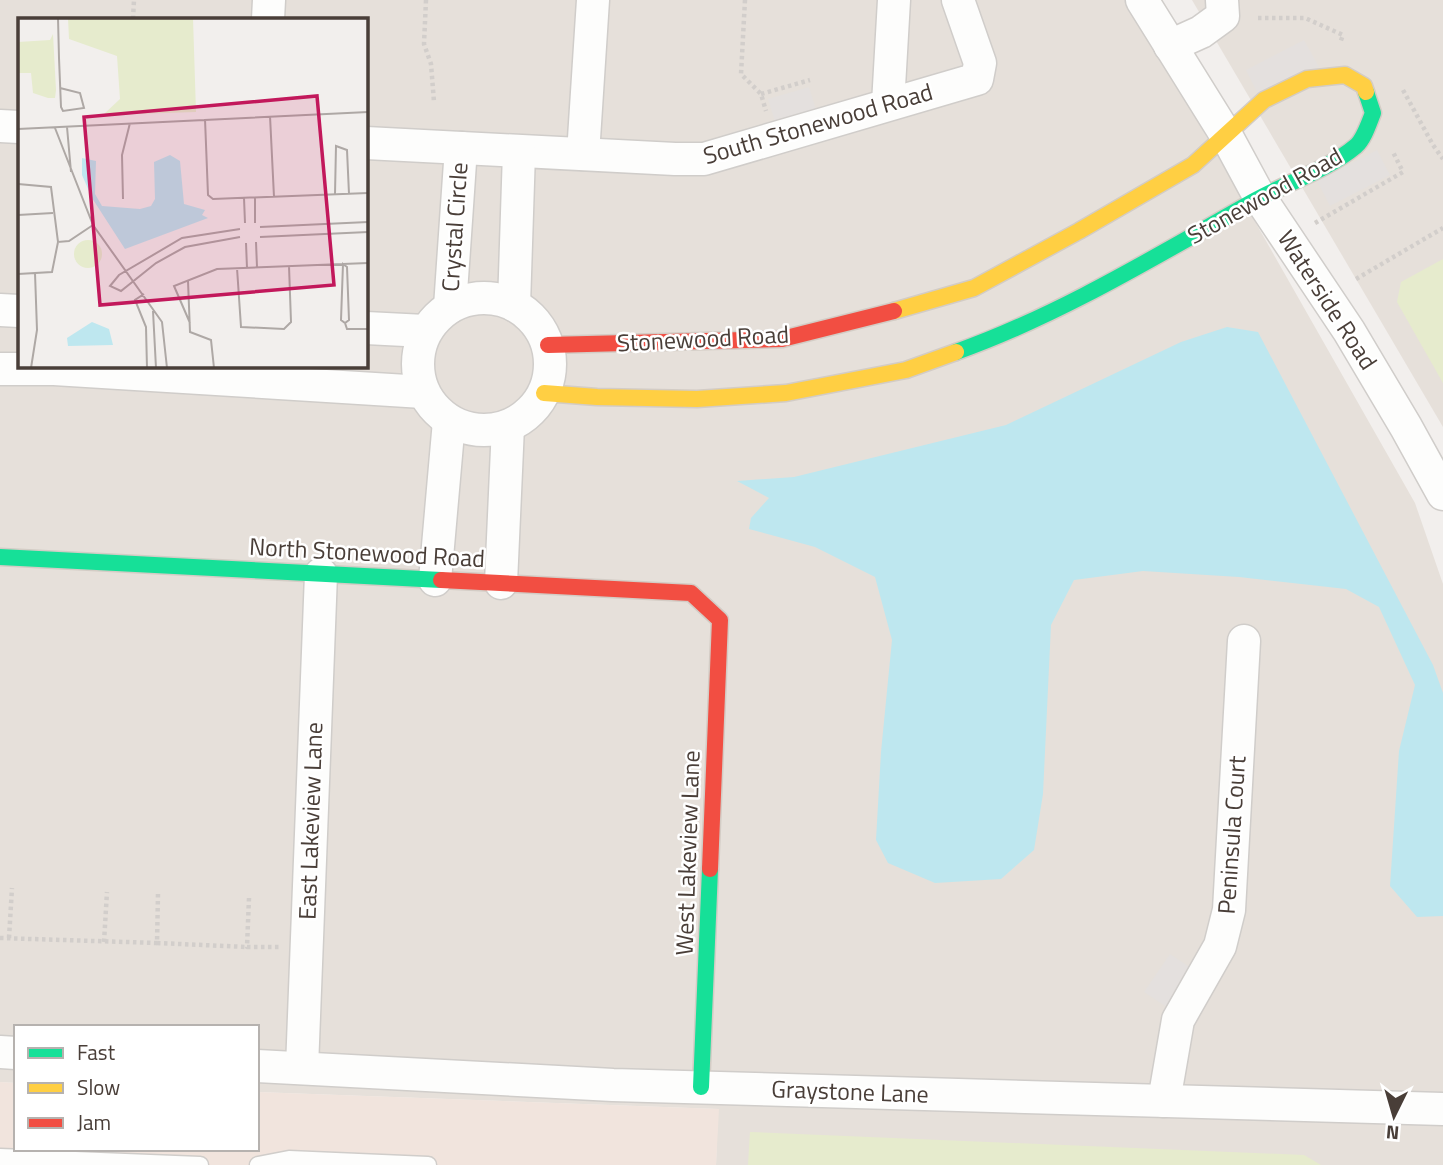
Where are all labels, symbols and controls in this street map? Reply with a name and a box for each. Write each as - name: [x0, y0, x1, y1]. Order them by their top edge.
- inset map: [18, 18, 368, 368]
- street label: South Stonewood Road: [699, 73, 937, 173]
- street label: Stonewood Road: [1180, 138, 1349, 253]
- street label: Crystal Circle: [432, 161, 476, 293]
- street label: Waterside Road: [1269, 222, 1387, 376]
- street label: Stonewood Road: [616, 316, 790, 360]
- street label: North Stonewood Road: [248, 528, 486, 576]
- street label: East Lakeview Lane: [289, 722, 331, 920]
- street label: West Lakeview Lane: [665, 750, 709, 956]
- street label: Peninsula Court: [1208, 754, 1255, 915]
- legend: [14, 1025, 259, 1151]
- text: Fast: [77, 1036, 116, 1068]
- street label: Graystone Lane: [771, 1070, 929, 1112]
- text: Slow: [77, 1071, 120, 1103]
- north arrow: [1359, 1081, 1429, 1151]
- text: Jam: [77, 1106, 111, 1138]
- text: N: [1385, 1118, 1400, 1148]

